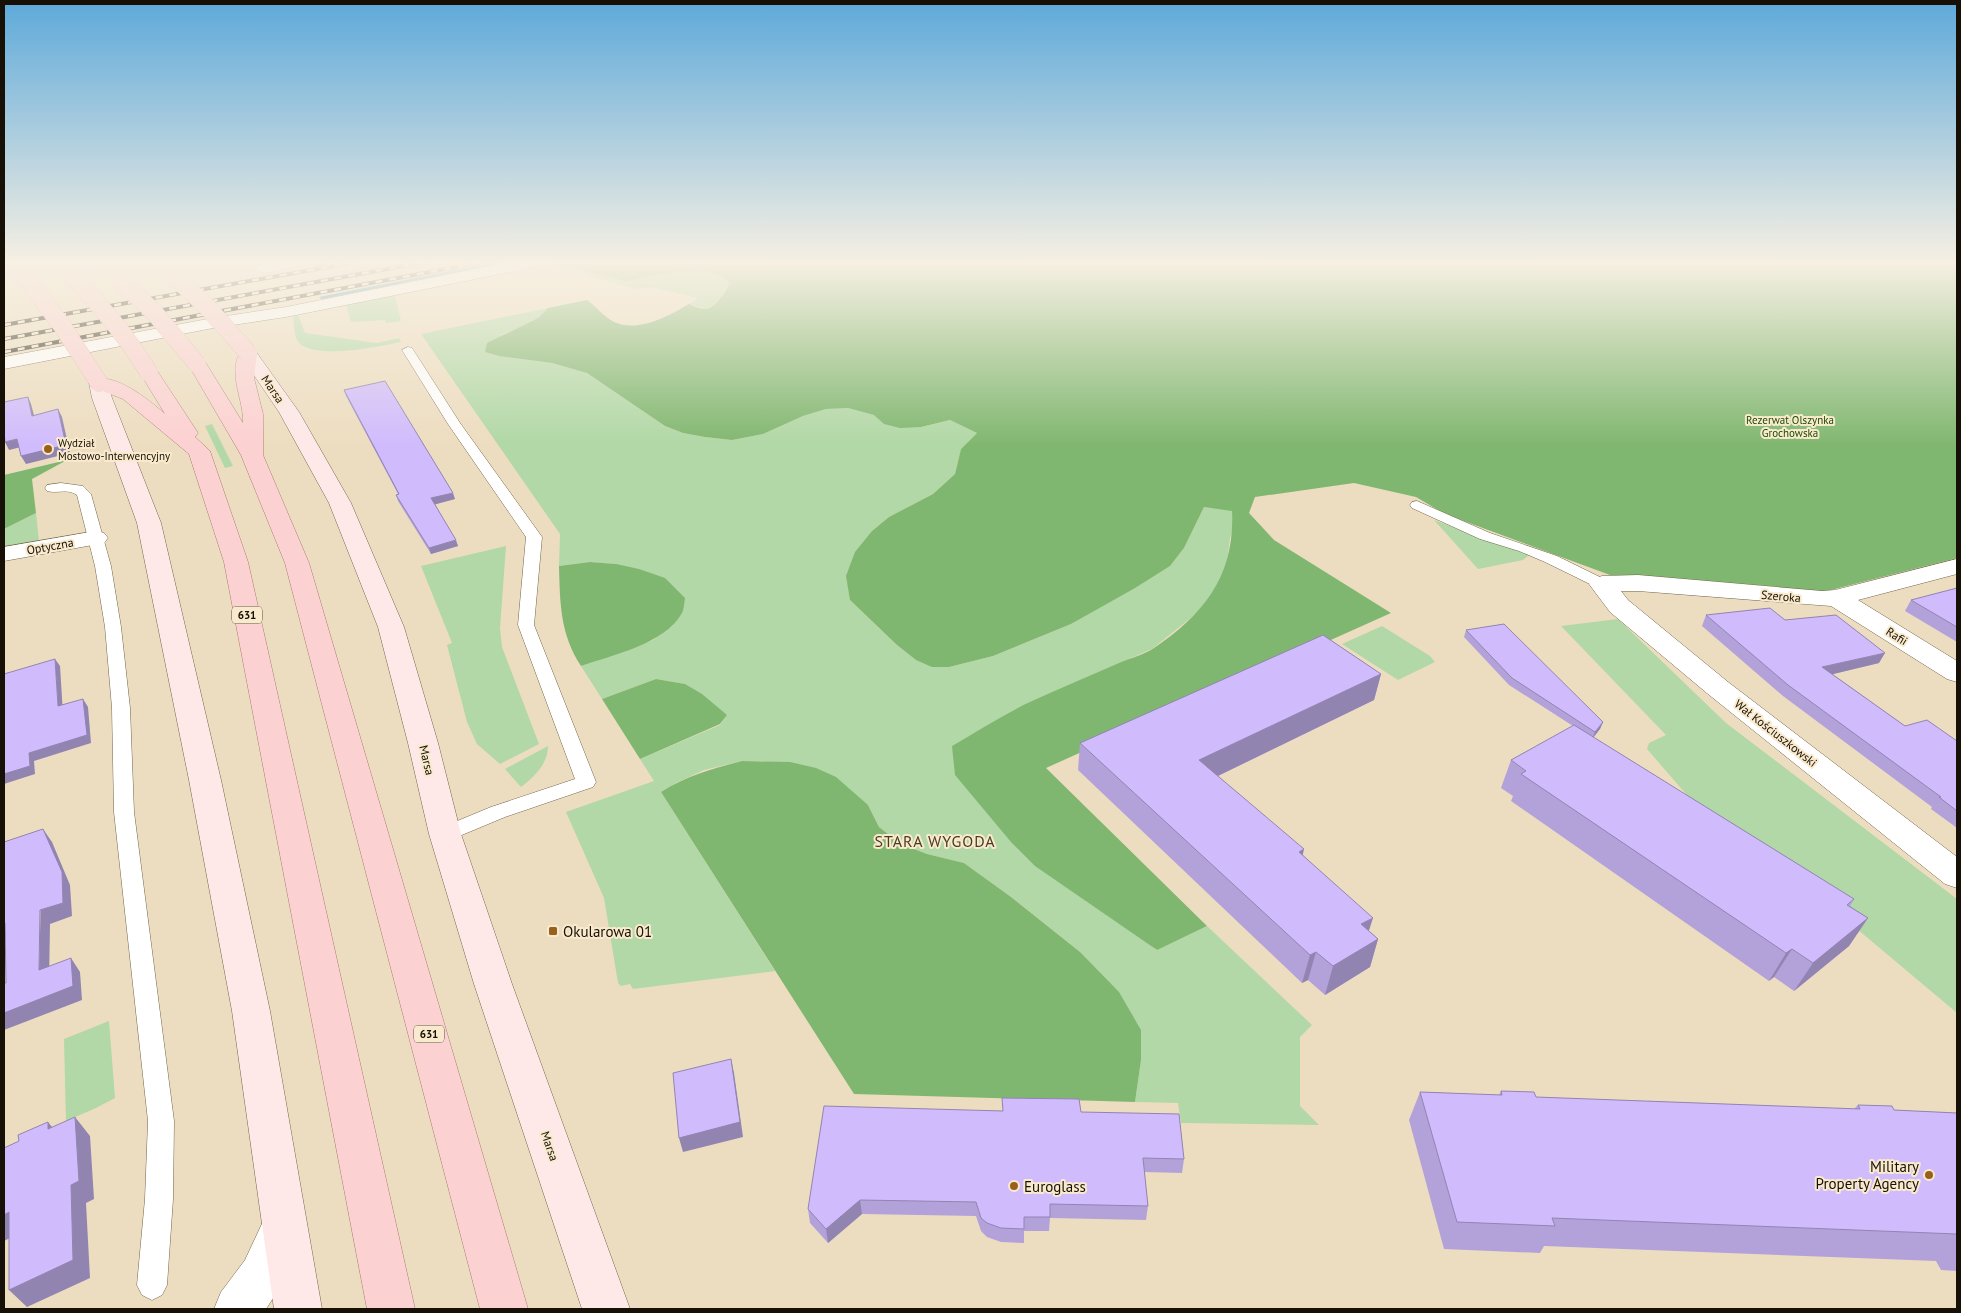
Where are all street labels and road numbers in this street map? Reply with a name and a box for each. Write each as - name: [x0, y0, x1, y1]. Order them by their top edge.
- street label: Marsa: [258, 372, 288, 406]
- street label: Optyczna: [25, 534, 75, 557]
- street label: Szeroka: [1760, 587, 1802, 605]
- road number: 631: [232, 606, 262, 624]
- street label: Rafii: [1883, 624, 1911, 648]
- street label: Wał Kościuszkowski: [1732, 696, 1820, 770]
- street label: Marsa: [416, 743, 438, 777]
- road number: 631: [414, 1026, 444, 1042]
- street label: Marsa: [538, 1129, 562, 1163]

